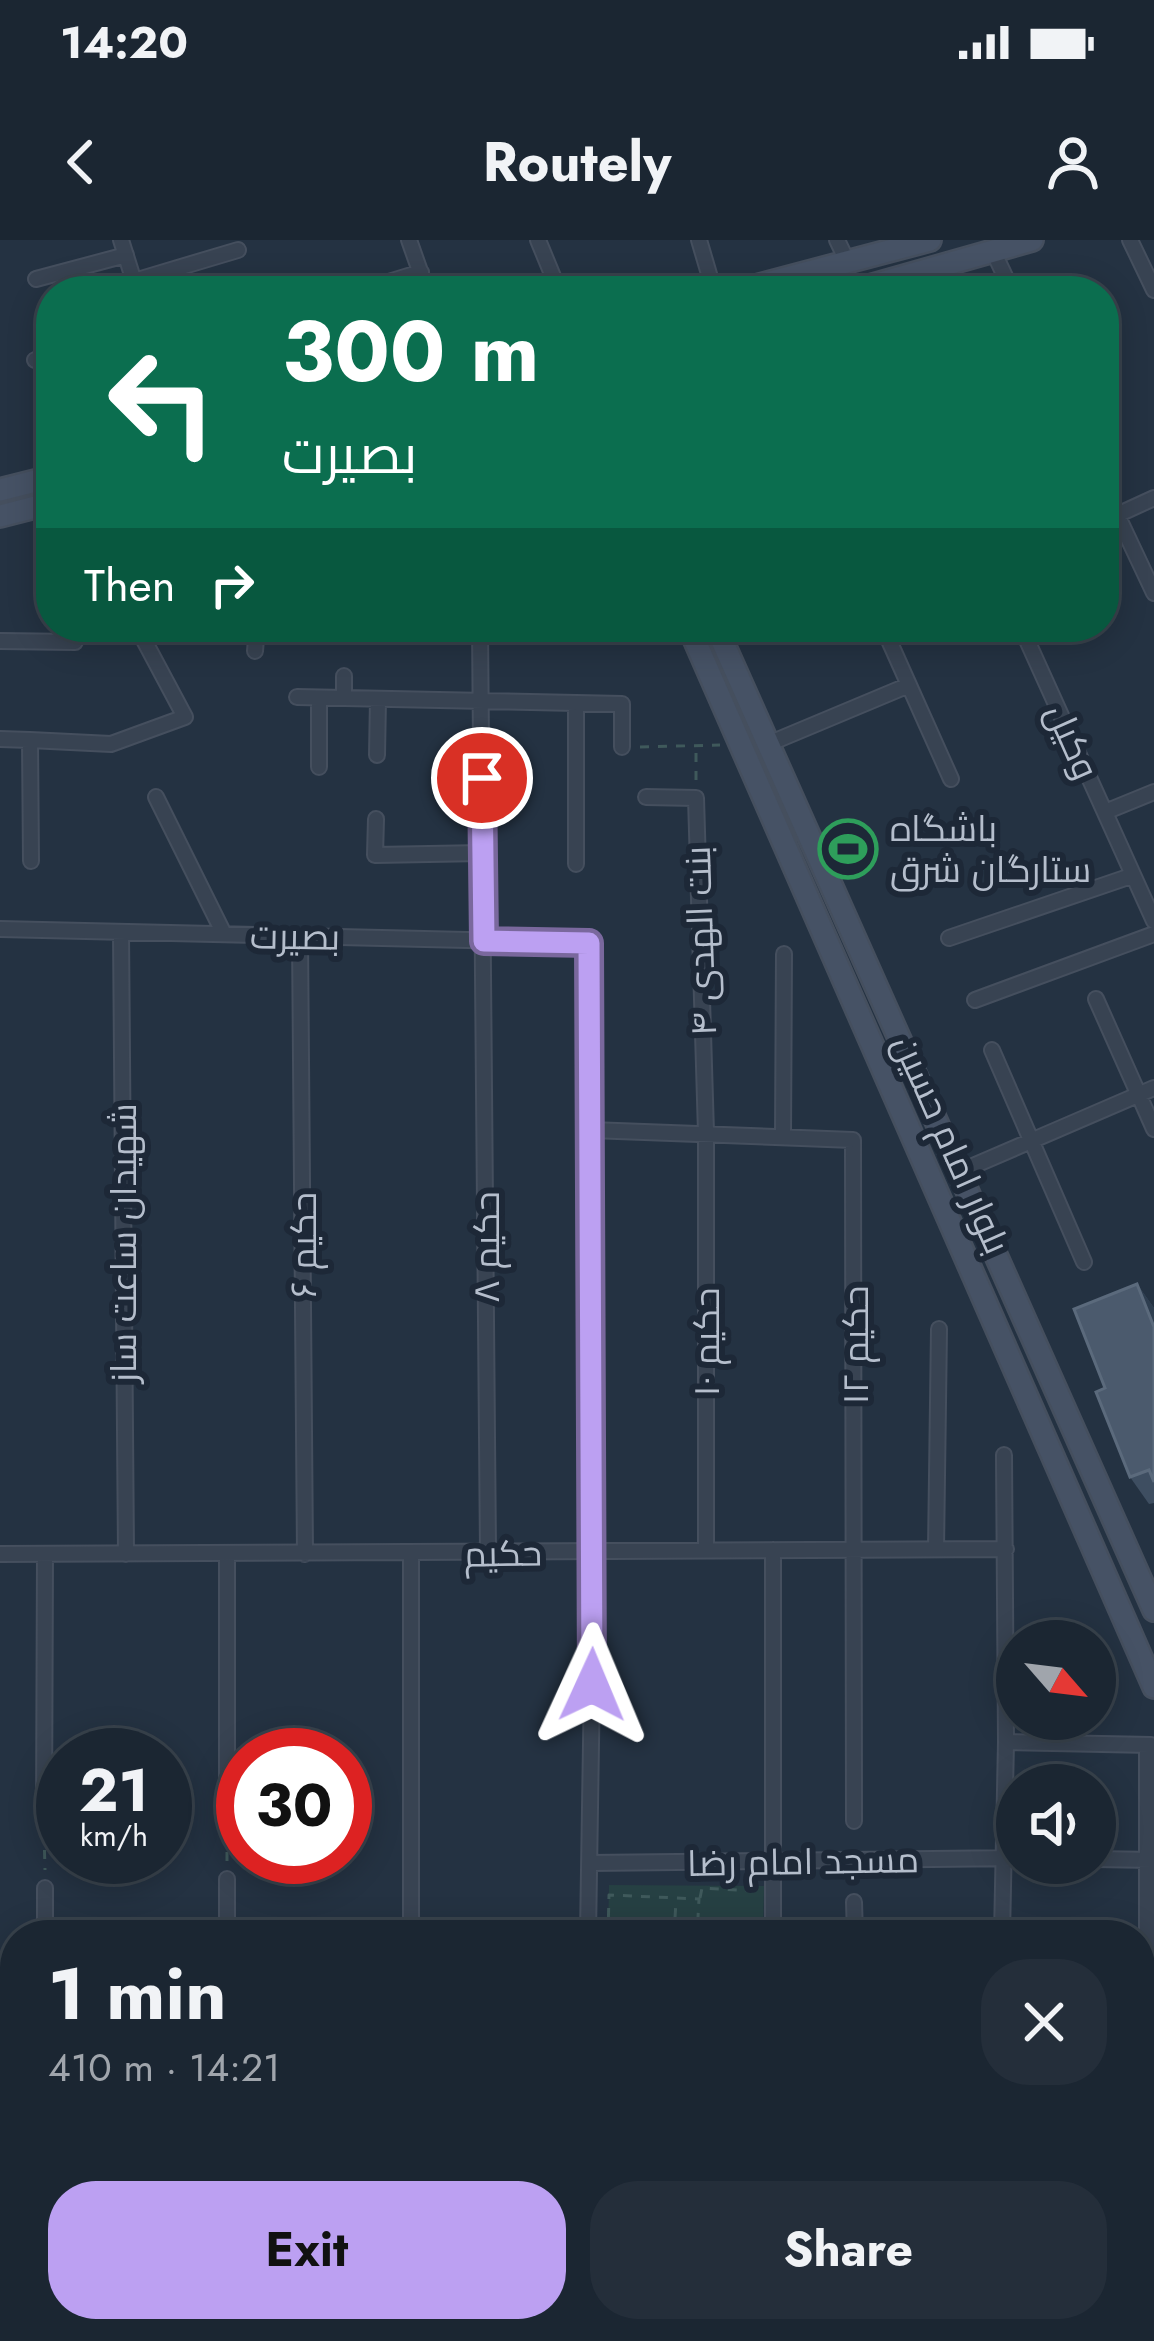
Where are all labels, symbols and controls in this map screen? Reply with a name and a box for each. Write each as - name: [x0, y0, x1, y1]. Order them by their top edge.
- text: 14:20: [60, 10, 188, 75]
- text: Routely: [483, 123, 671, 201]
- icon: back: [48, 129, 114, 195]
- icon: person: [1040, 129, 1106, 195]
- text: 300 m: [282, 291, 539, 413]
- icon: left: [84, 324, 240, 480]
- text: بصیرت: [282, 415, 417, 493]
- icon: right: [199, 552, 265, 618]
- text: Then: [84, 553, 175, 618]
- street label: وکیل: [1033, 695, 1113, 787]
- pin: [431, 727, 533, 829]
- icon: arrive: [449, 745, 515, 811]
- place label: باشگاه ستارگان شرق: [890, 802, 1091, 895]
- sports icon: باشگاه ستارگان شرق: [817, 818, 879, 880]
- street label: بنت الهدی ۴: [671, 845, 729, 1037]
- street label: بصیرت: [249, 909, 341, 963]
- street label: بلوار امام حسین: [880, 1026, 1024, 1262]
- street label: شهیدان ساعت ساز: [97, 1103, 149, 1385]
- street label: حکیم ۸: [460, 1191, 512, 1303]
- street label: حکیم ۶: [277, 1192, 329, 1298]
- street label: حکیم ۱۲: [829, 1286, 881, 1404]
- street label: حکیم ۱۰: [680, 1288, 732, 1396]
- street label: حکیم: [464, 1526, 542, 1580]
- north arrow: [996, 1620, 1116, 1740]
- map controls: [996, 1620, 1116, 1884]
- position arrow: [529, 1622, 655, 1748]
- speed limit sign: 30: [216, 1728, 372, 1884]
- text: 21: [79, 1747, 149, 1834]
- button: sound: [996, 1764, 1116, 1884]
- text: km/h: [80, 1814, 148, 1857]
- street label: مسجد امام رضا: [686, 1833, 920, 1889]
- text: 1 min: [48, 1942, 227, 2046]
- button: close: [981, 1959, 1107, 2085]
- text: 410 m · 14:21: [48, 2039, 281, 2096]
- button: Exit: [48, 2181, 566, 2319]
- button: Share: [590, 2181, 1107, 2319]

